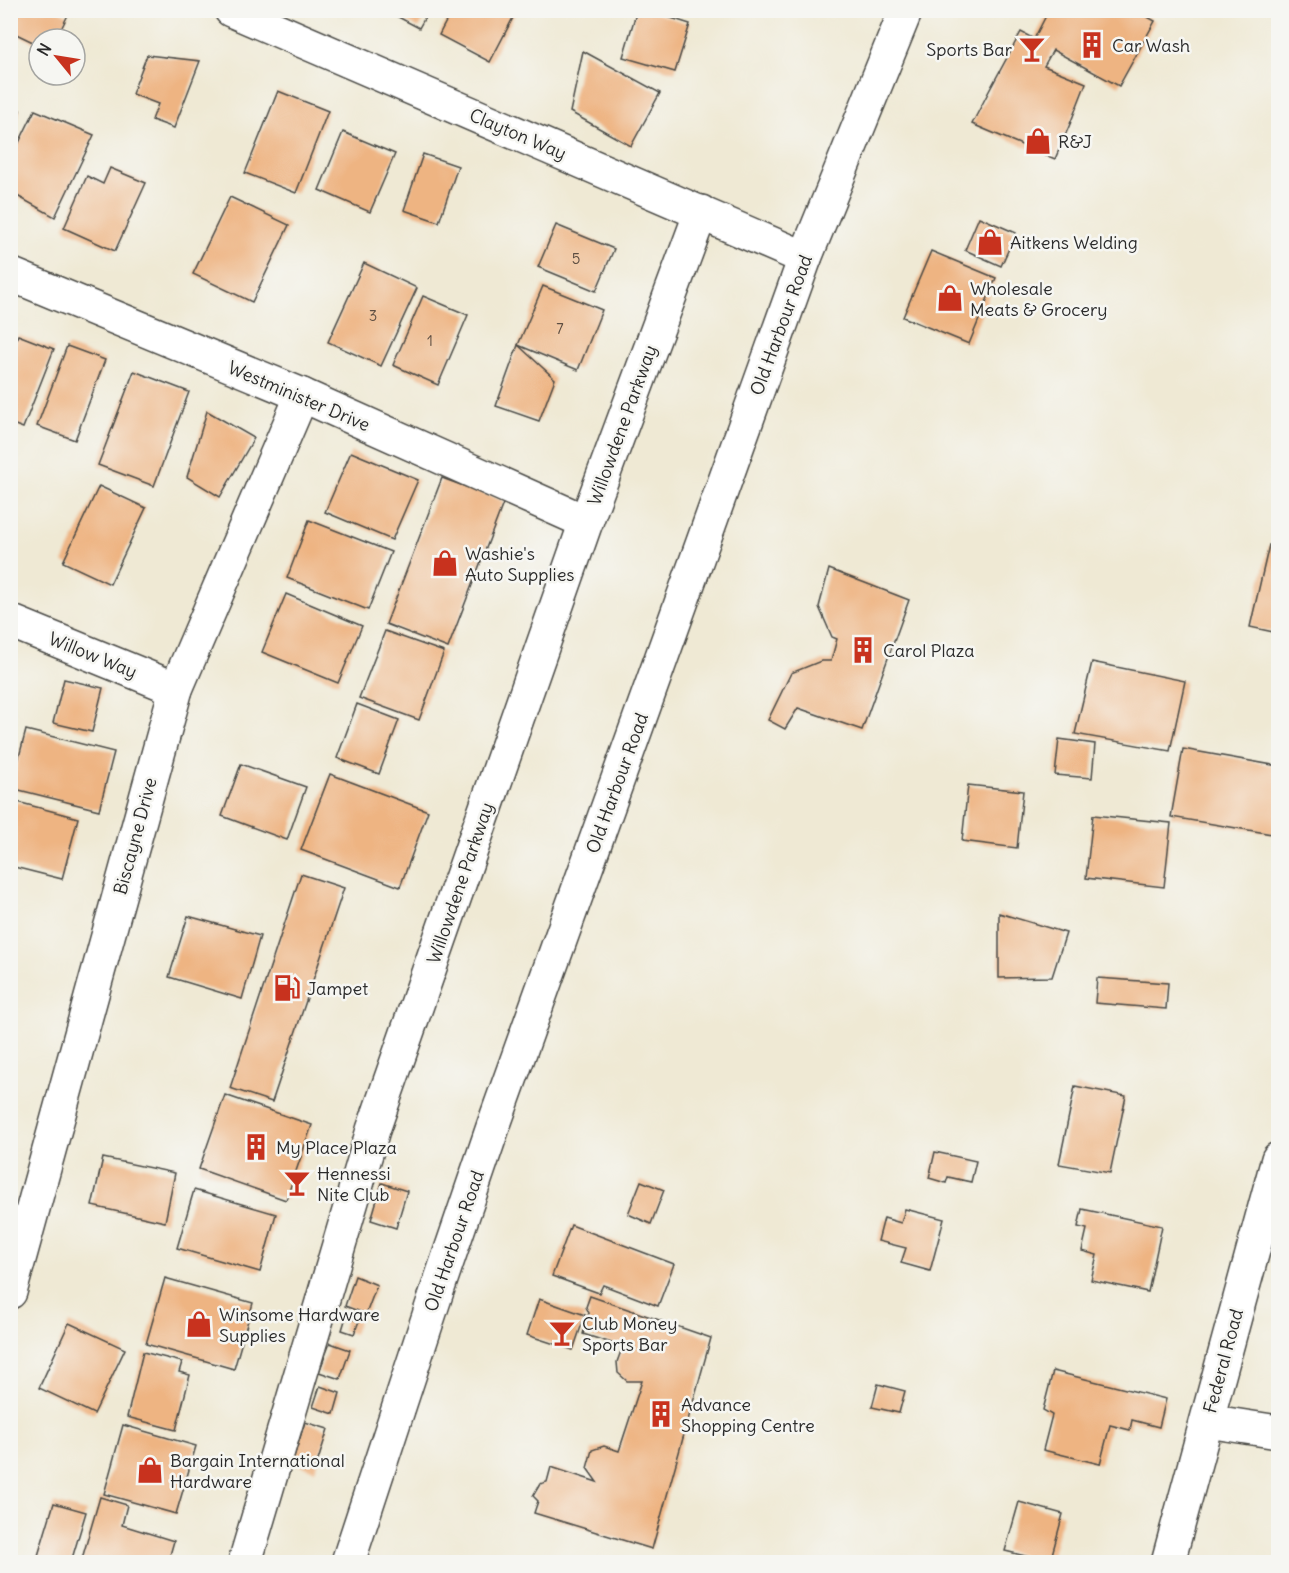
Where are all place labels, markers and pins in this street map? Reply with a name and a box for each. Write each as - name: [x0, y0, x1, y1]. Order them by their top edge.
- building icon: Car Wash: [1077, 30, 1107, 60]
- bar icon: Sports Bar: [1017, 34, 1047, 64]
- place label: Car Wash: [1112, 34, 1190, 57]
- place label: Sports Bar: [926, 38, 1013, 61]
- shop icon: R&J: [1023, 126, 1053, 156]
- place label: R&J: [1058, 130, 1092, 153]
- shop icon: Aitkens Welding: [975, 227, 1005, 257]
- place label: Aitkens Welding: [1010, 231, 1138, 254]
- place label: Wholesale Meats & Grocery: [970, 277, 1107, 321]
- shop icon: Wholesale Meats & Grocery: [935, 283, 965, 313]
- place label: Washie's Auto Supplies: [465, 542, 575, 586]
- shop icon: Washie's Auto Supplies: [430, 548, 460, 578]
- building icon: Carol Plaza: [848, 635, 878, 665]
- place label: Carol Plaza: [883, 639, 974, 662]
- fuel station icon: Jampet: [272, 973, 302, 1003]
- place label: Jampet: [307, 977, 368, 1000]
- building icon: My Place Plaza: [241, 1132, 271, 1162]
- place label: My Place Plaza: [276, 1136, 397, 1159]
- place label: Hennessi Nite Club: [317, 1162, 390, 1206]
- bar icon: Hennessi Nite Club: [282, 1168, 312, 1198]
- place label: Winsome Hardware Supplies: [219, 1303, 380, 1347]
- shop icon: Winsome Hardware Supplies: [184, 1309, 214, 1339]
- place label: Club Money Sports Bar: [582, 1312, 678, 1356]
- bar icon: Club Money Sports Bar: [547, 1318, 577, 1348]
- place label: Advance Shopping Centre: [681, 1393, 815, 1437]
- building icon: Advance Shopping Centre: [646, 1399, 676, 1429]
- place label: Bargain International Hardware: [170, 1449, 345, 1493]
- shop icon: Bargain International Hardware: [135, 1455, 165, 1485]

